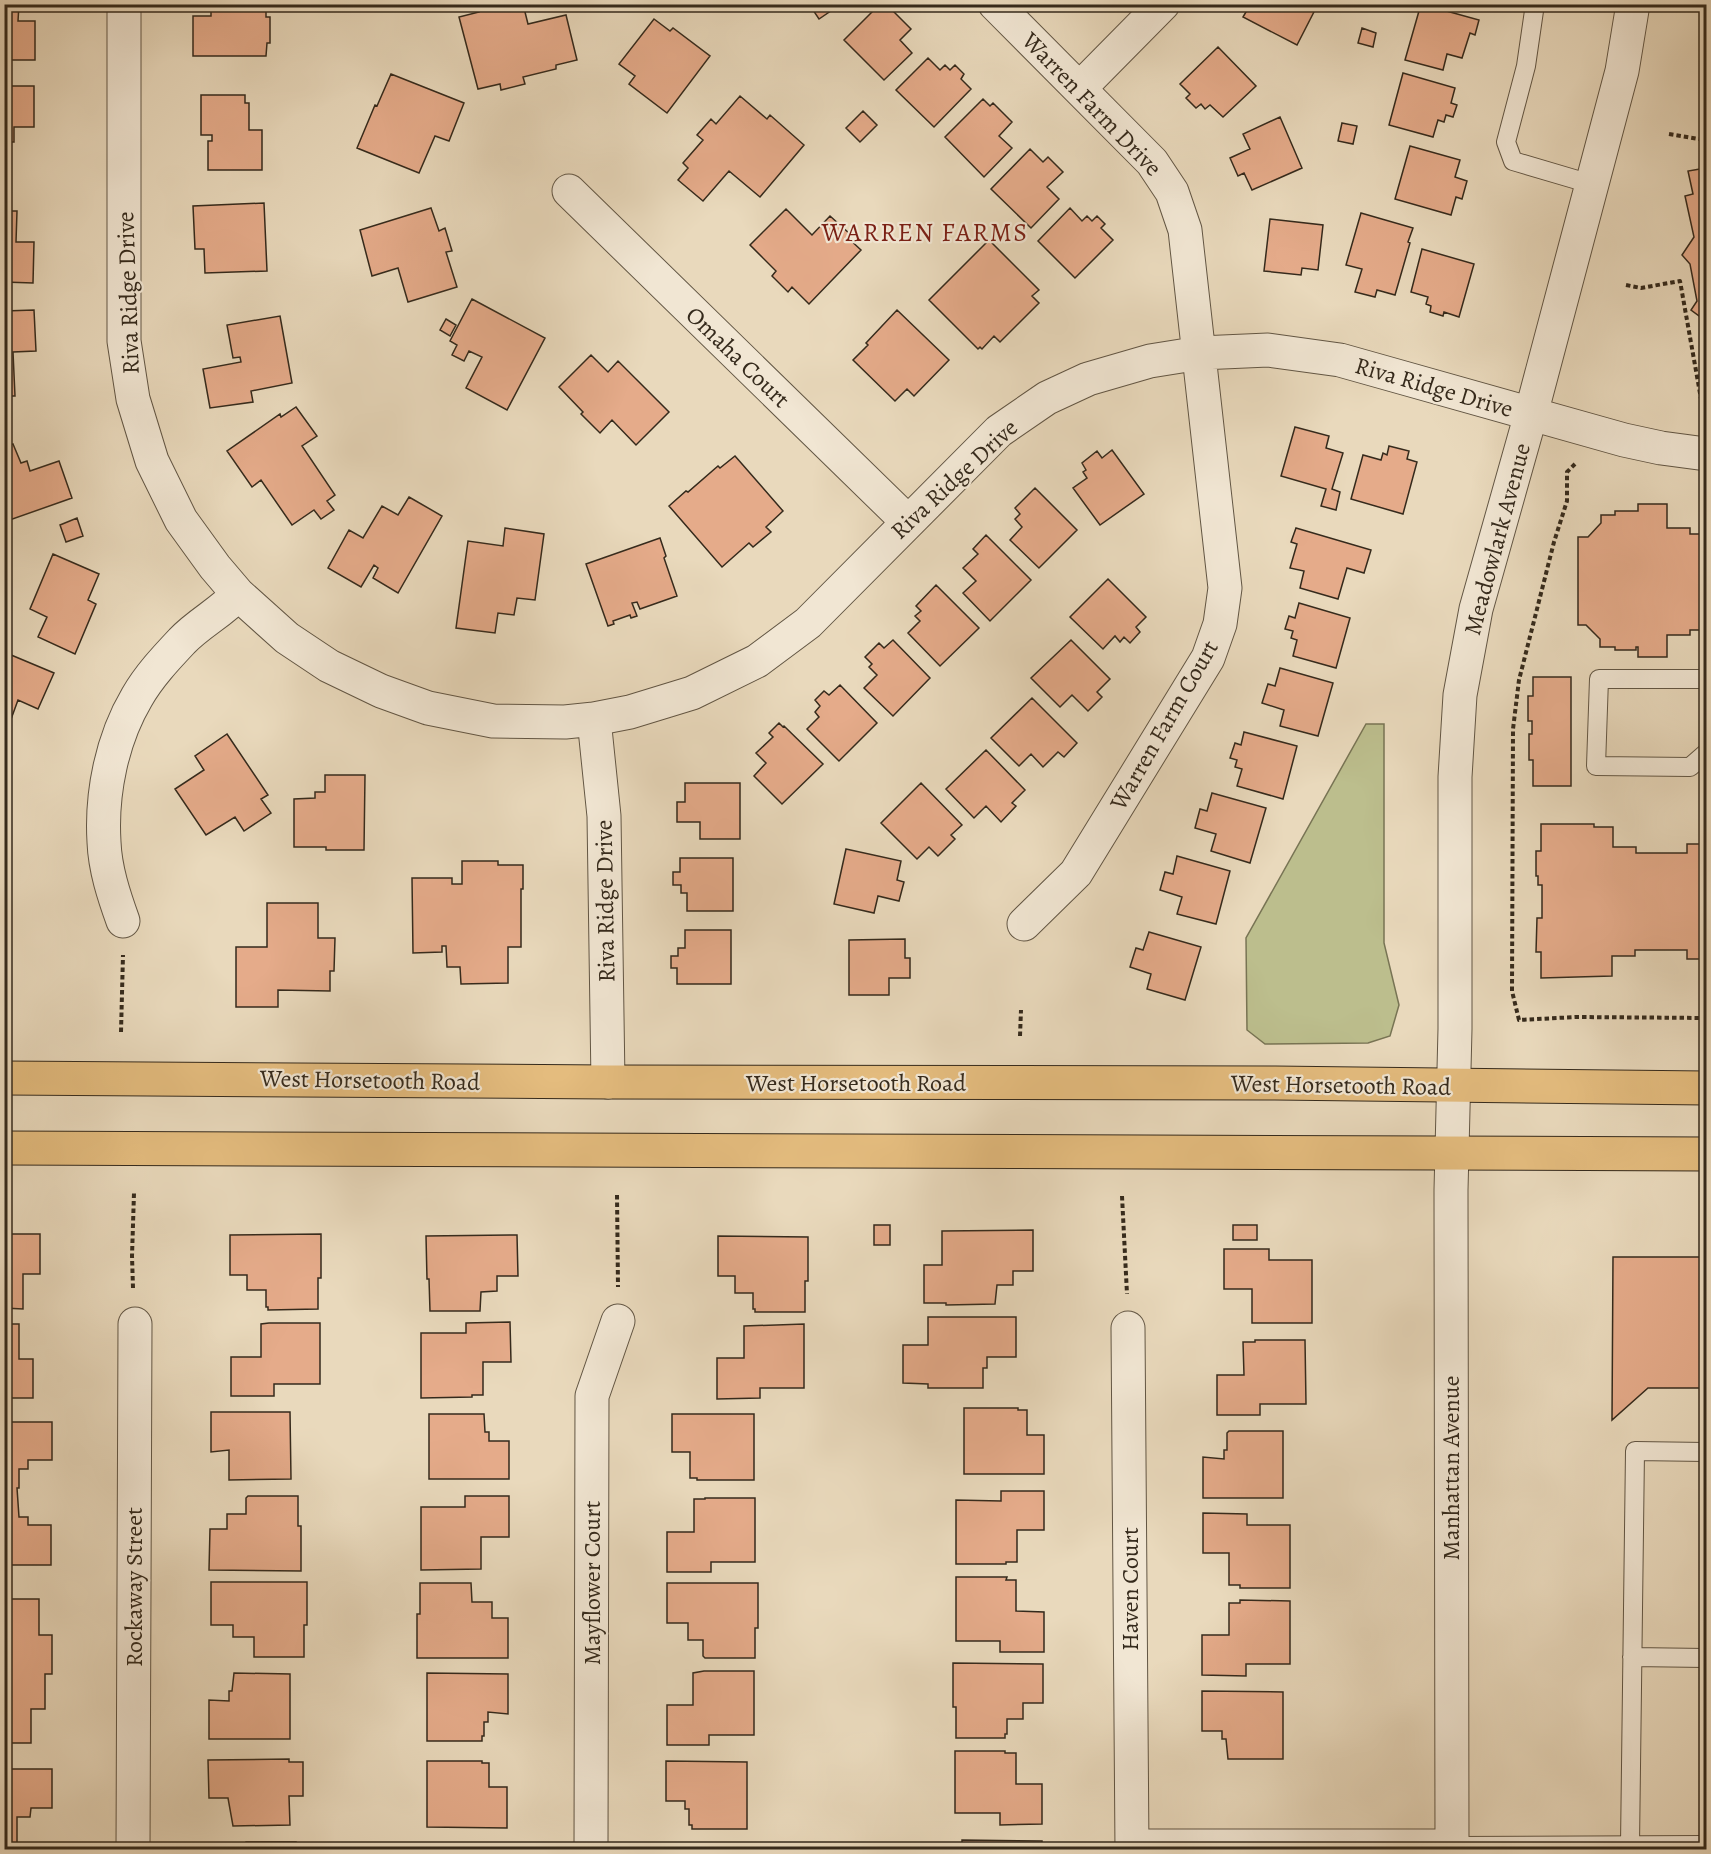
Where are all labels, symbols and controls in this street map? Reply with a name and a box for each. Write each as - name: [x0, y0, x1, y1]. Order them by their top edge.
- street label: Warren Farm Drive: [1014, 24, 1169, 183]
- street label: Riva Ridge Drive: [109, 211, 147, 375]
- district label: WARREN FARMS: [820, 215, 1029, 250]
- street label: Omaha Court: [679, 299, 797, 415]
- street label: Riva Ridge Drive: [1351, 349, 1517, 425]
- street label: Riva Ridge Drive: [884, 412, 1024, 546]
- street label: Meadowlark Avenue: [1456, 439, 1538, 639]
- street label: Warren Farm Court: [1102, 634, 1226, 817]
- street label: Riva Ridge Drive: [588, 819, 622, 983]
- street label: West Horsetooth Road: [259, 1062, 480, 1098]
- street label: West Horsetooth Road: [745, 1067, 966, 1099]
- street label: West Horsetooth Road: [1230, 1067, 1451, 1103]
- street label: Manhattan Avenue: [1435, 1376, 1467, 1560]
- street label: Mayflower Court: [576, 1501, 608, 1665]
- street label: Rockaway Street: [118, 1507, 150, 1667]
- street label: Haven Court: [1114, 1527, 1146, 1651]

